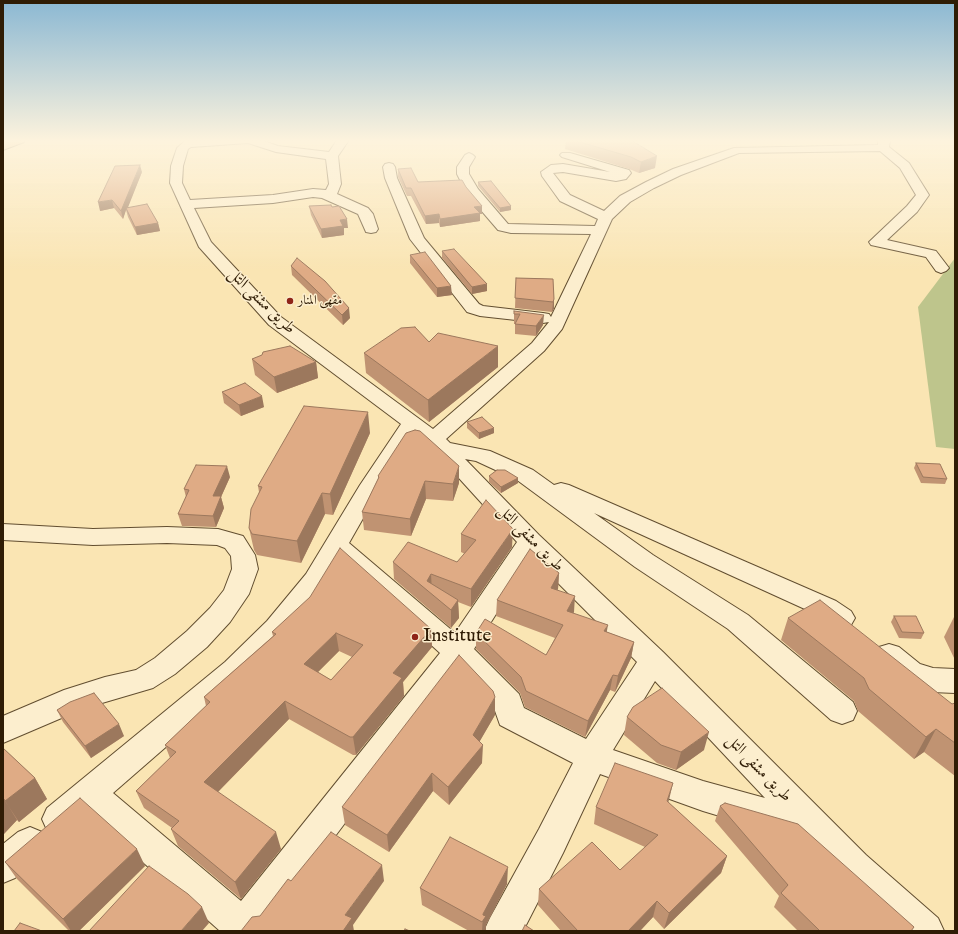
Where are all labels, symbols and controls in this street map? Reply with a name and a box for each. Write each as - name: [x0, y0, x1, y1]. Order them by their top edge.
- street label: طريق مشفى التل: [223, 265, 299, 339]
- place label: مقهى المنار: [298, 293, 342, 309]
- marker: مقهى المنار: [285, 296, 295, 306]
- street label: طريق مشفى التل: [493, 502, 567, 576]
- place label: Institute: [423, 626, 491, 648]
- marker: Institute: [410, 632, 420, 642]
- street label: طريق مشفى التل: [721, 731, 795, 807]

